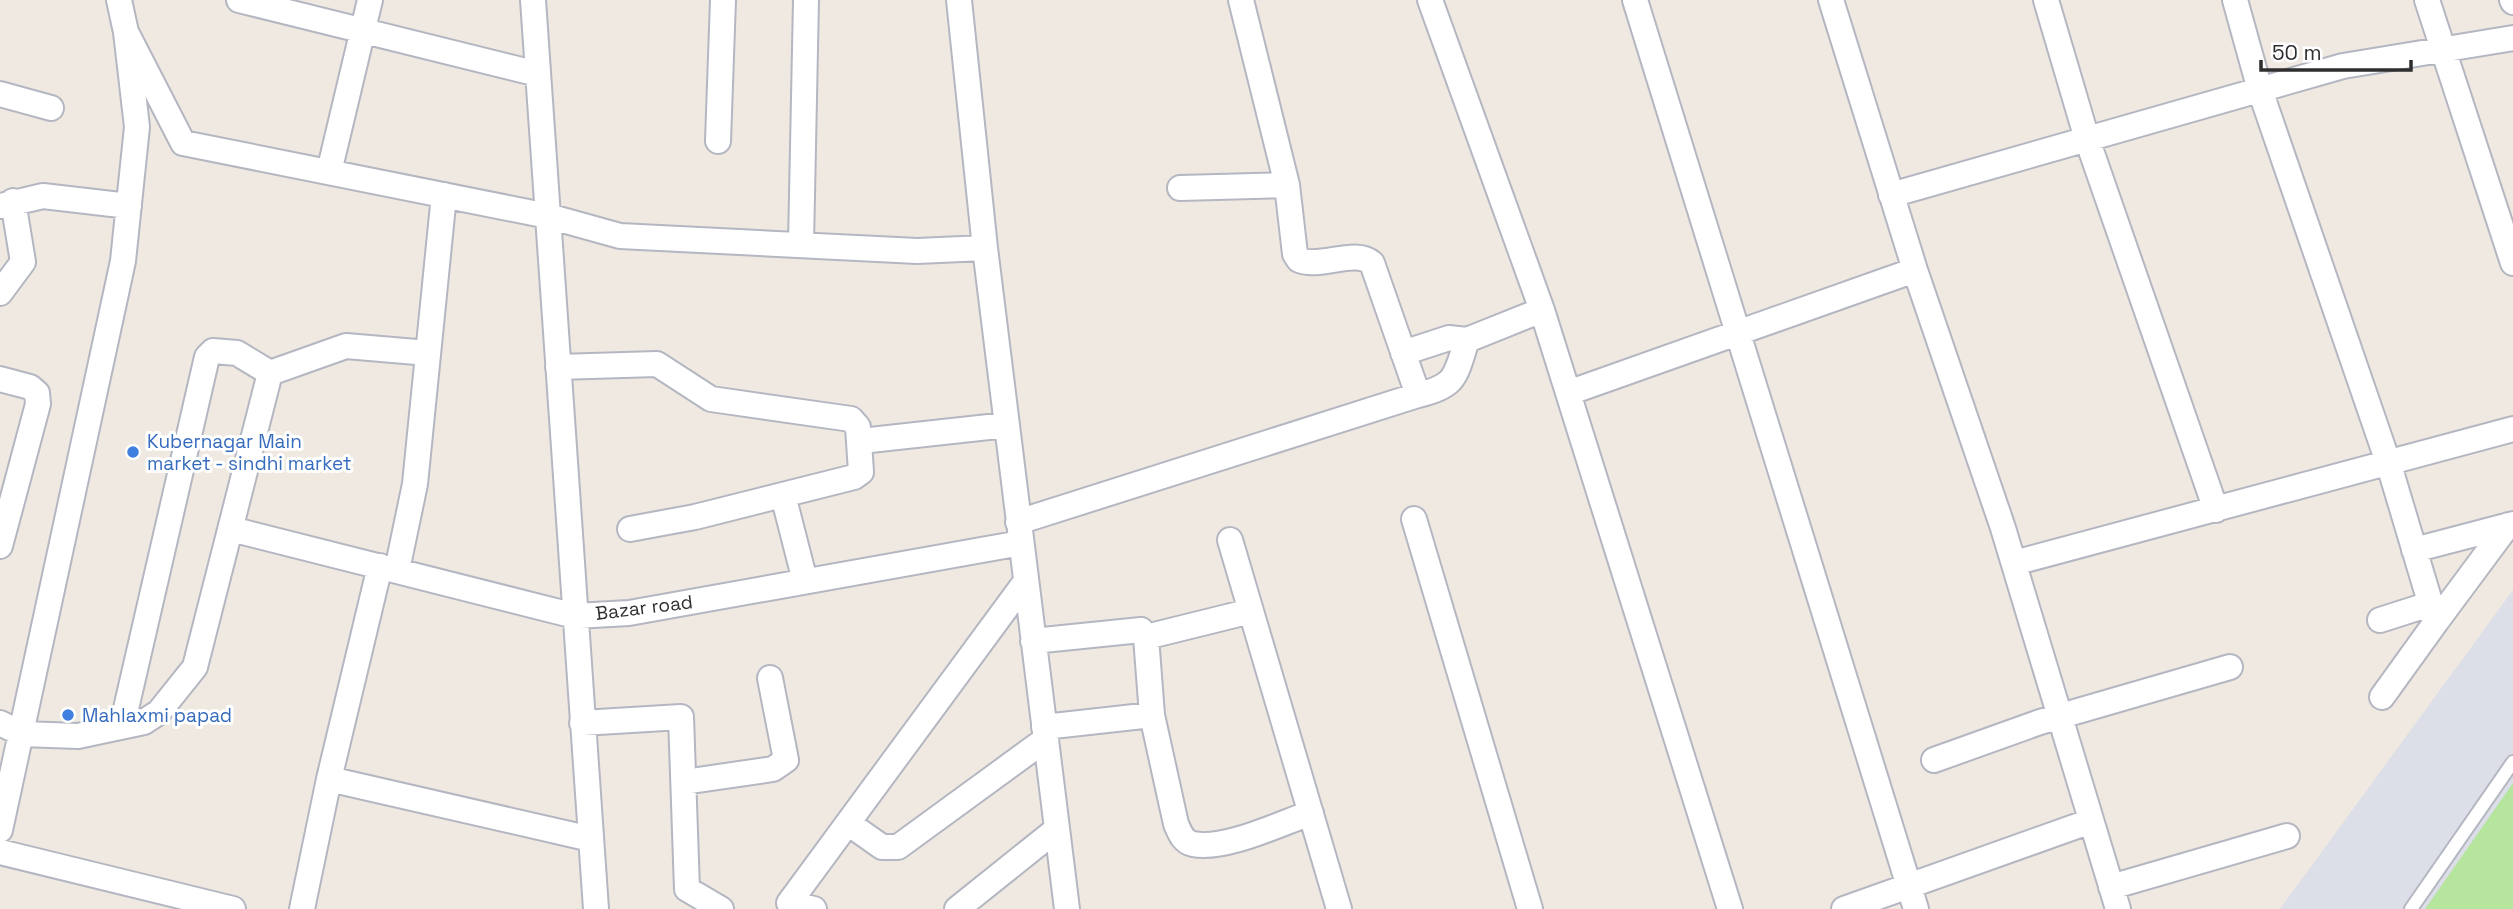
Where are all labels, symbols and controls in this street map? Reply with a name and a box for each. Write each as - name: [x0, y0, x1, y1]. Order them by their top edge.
- scale bar: [2261, 28, 2412, 72]
- text: 50 m: [2272, 39, 2322, 66]
- place label: Kubernagar Main market - sindhi market: [147, 429, 352, 476]
- marker: Kubernagar Main market - sindhi market: [125, 444, 141, 460]
- street label: Bazar road: [594, 589, 694, 626]
- place label: Mahlaxmi papad: [82, 703, 232, 728]
- marker: Mahlaxmi papad: [60, 707, 76, 723]

